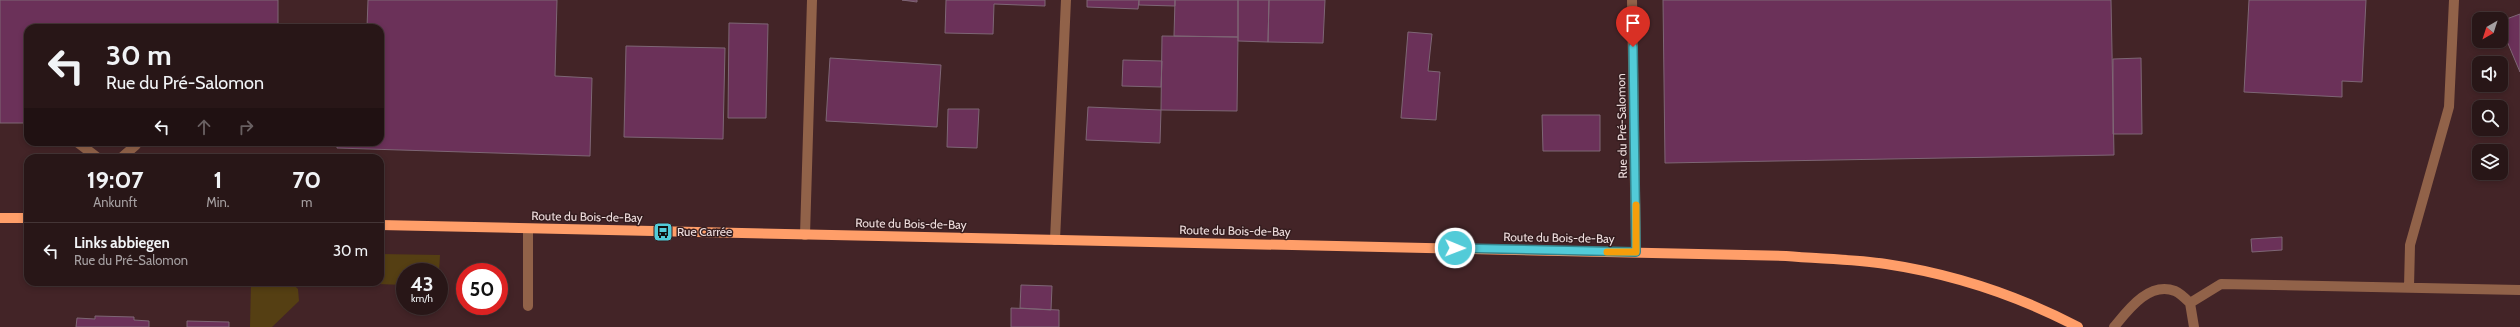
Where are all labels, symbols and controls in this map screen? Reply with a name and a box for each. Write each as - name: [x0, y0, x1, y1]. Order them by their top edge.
- pin: [1616, 6, 1650, 47]
- icon: arrive: [1622, 12, 1644, 34]
- north arrow: [2472, 12, 2508, 48]
- map controls: [2472, 12, 2508, 180]
- text: 30 m: [106, 38, 172, 72]
- icon: left: [40, 40, 92, 92]
- button: sound: [2472, 56, 2508, 92]
- text: Rue du Pré-Salomon: [106, 72, 264, 94]
- street label: Rue du Pré-Salomon: [1613, 73, 1630, 179]
- button: search: [2472, 100, 2508, 136]
- icon: left: [151, 116, 173, 138]
- icon: ahead: [193, 116, 215, 138]
- icon: right: [235, 116, 257, 138]
- button: layers: [2472, 144, 2508, 180]
- text: 19:07: [87, 165, 144, 194]
- text: 1: [214, 165, 222, 194]
- text: 70: [292, 165, 321, 194]
- text: Ankunft: [93, 194, 137, 210]
- text: Min.: [206, 194, 230, 210]
- text: m: [301, 194, 312, 210]
- street label: Route du Bois-de-Bay: [531, 208, 643, 225]
- street label: Route du Bois-de-Bay: [855, 215, 967, 232]
- bus stop icon: Rue Carrée: [652, 221, 674, 243]
- street label: Route du Bois-de-Bay: [1179, 222, 1291, 239]
- place label: Rue Carrée: [677, 224, 732, 239]
- position arrow: [1434, 227, 1476, 269]
- street label: Route du Bois-de-Bay: [1503, 229, 1615, 246]
- text: Links abbiegen: [74, 234, 170, 252]
- icon: left: [40, 240, 62, 262]
- text: 30 m: [333, 242, 368, 260]
- text: Rue du Pré-Salomon: [74, 252, 188, 268]
- speed limit sign: 50: [456, 263, 508, 315]
- text: 43: [410, 272, 434, 296]
- text: km/h: [411, 292, 433, 305]

